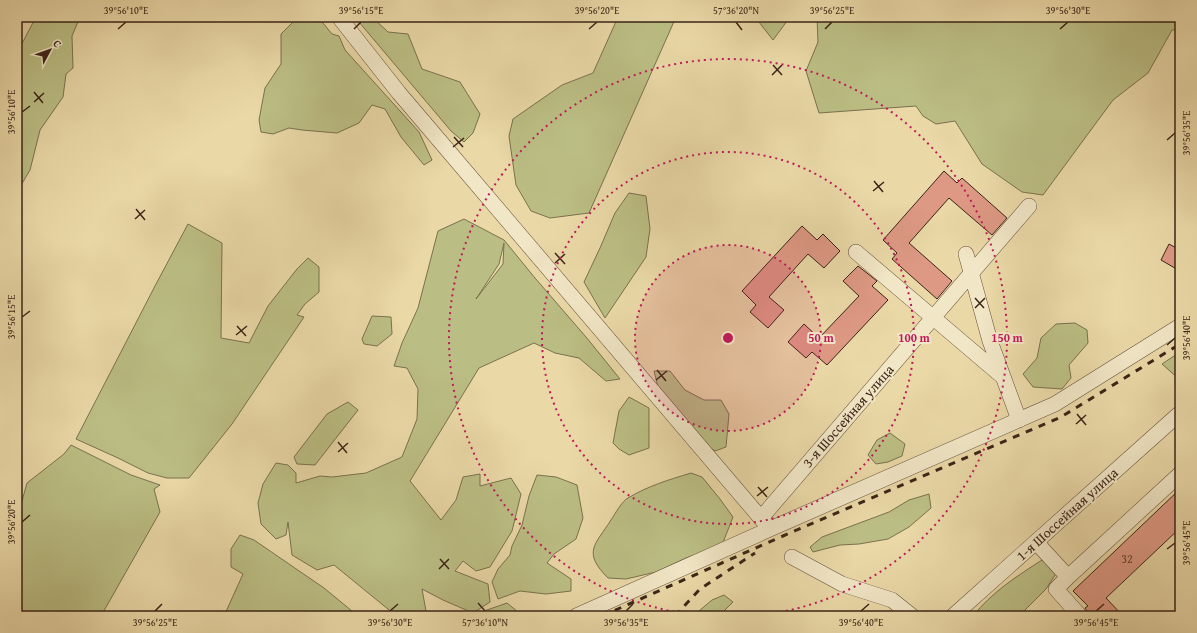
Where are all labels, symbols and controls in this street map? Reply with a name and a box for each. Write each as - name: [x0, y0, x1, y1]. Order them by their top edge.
- text: 39°56'10"E: [104, 3, 148, 18]
- text: 39°56'15"E: [339, 3, 383, 18]
- text: 39°56'20"E: [575, 3, 619, 18]
- text: 57°36'20"N: [713, 3, 759, 18]
- text: 39°56'25"E: [810, 3, 854, 18]
- text: 39°56'30"E: [1046, 3, 1090, 18]
- north arrow: [30, 30, 70, 70]
- text: С: [49, 36, 66, 51]
- text: 39°56'10"E: [4, 90, 19, 134]
- text: 39°56'35"E: [1179, 111, 1194, 155]
- text: 39°56'15"E: [4, 295, 19, 339]
- text: 39°56'40"E: [1179, 316, 1194, 360]
- text: 50 m: [808, 329, 834, 346]
- text: 100 m: [898, 329, 931, 346]
- text: 150 m: [991, 329, 1024, 346]
- centre of rings: [721, 331, 735, 345]
- street label: 3-я Шоссейная улица: [798, 360, 899, 472]
- street label: 1-я Шоссейная улица: [1012, 463, 1122, 565]
- text: 39°56'20"E: [4, 500, 19, 544]
- text: 39°56'45"E: [1179, 521, 1194, 565]
- house number: 32: [1121, 550, 1133, 567]
- text: 39°56'25"E: [133, 615, 177, 630]
- text: 39°56'30"E: [368, 615, 412, 630]
- text: 57°36'10"N: [462, 615, 508, 630]
- text: 39°56'35"E: [604, 615, 648, 630]
- text: 39°56'40"E: [839, 615, 883, 630]
- text: 39°56'45"E: [1074, 615, 1118, 630]

